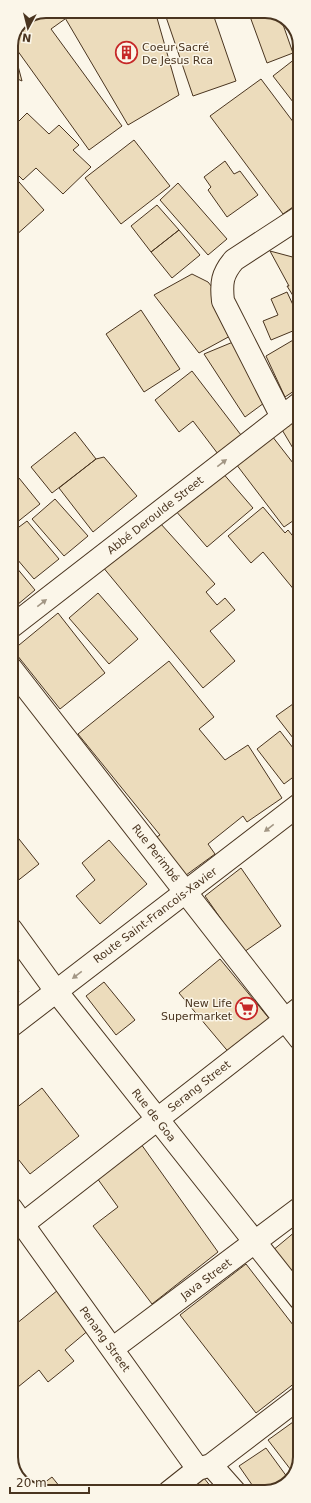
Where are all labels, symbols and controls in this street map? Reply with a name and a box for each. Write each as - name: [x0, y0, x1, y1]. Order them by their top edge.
- north arrow: [8, 8, 48, 48]
- text: N: [21, 30, 32, 44]
- building icon: Coeur Sacré De Jesus Rca: [113, 40, 139, 66]
- place label: Coeur Sacré De Jesus Rca: [142, 41, 213, 67]
- one-way arrow: [217, 459, 228, 467]
- street label: Abbé Deroulde Street: [105, 473, 207, 557]
- one-way arrow: [36, 599, 47, 607]
- street label: Rue Perimbé: [129, 822, 182, 885]
- one-way arrow: [263, 824, 274, 832]
- street label: Route Saint-Francois-Xavier: [91, 864, 220, 966]
- one-way arrow: [71, 971, 82, 980]
- supermarket icon: New Life Supermarket: [234, 996, 260, 1022]
- place label: New Life Supermarket: [161, 997, 233, 1023]
- street label: Serang Street: [165, 1057, 234, 1115]
- street label: Rue de Goa: [129, 1086, 178, 1144]
- street label: Java Street: [178, 1256, 235, 1303]
- street label: Penang Street: [77, 1304, 133, 1375]
- scale bar: [10, 1469, 89, 1495]
- text: 20 m: [16, 1476, 47, 1490]

